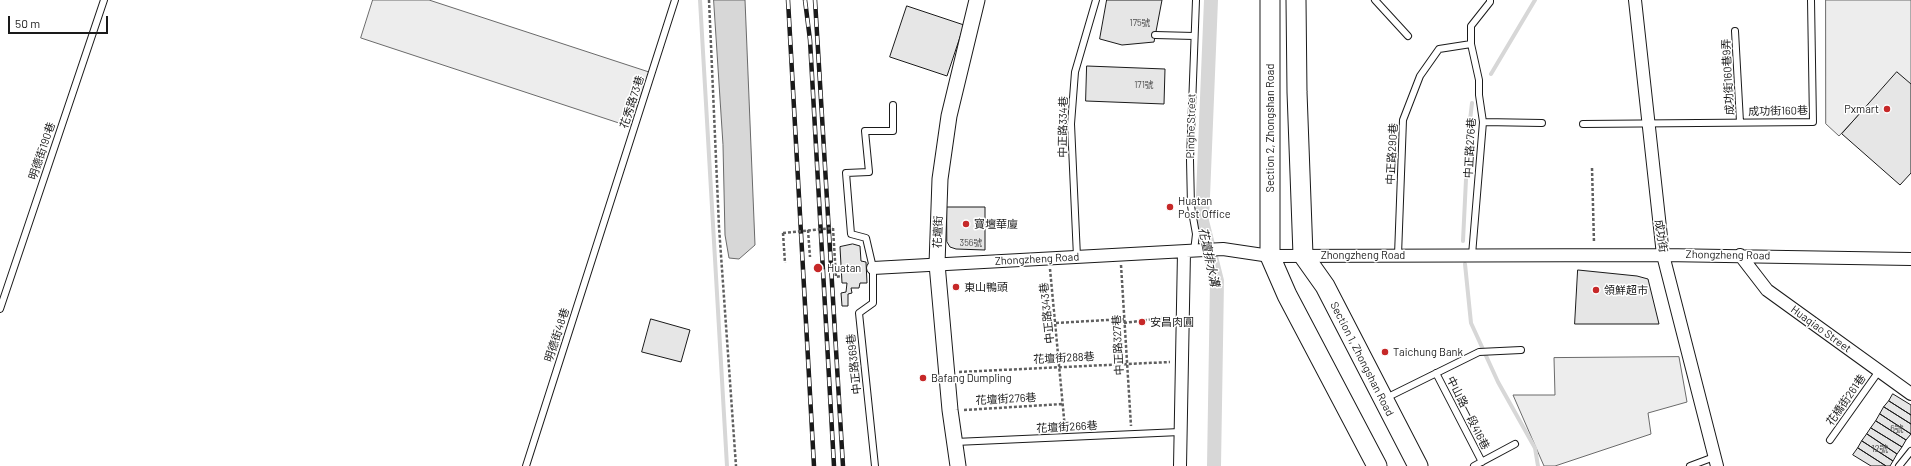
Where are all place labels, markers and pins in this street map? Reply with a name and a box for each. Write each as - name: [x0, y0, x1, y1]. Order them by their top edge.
- place label: Pxmart: [1844, 102, 1879, 116]
- marker: Pxmart: [1882, 104, 1892, 114]
- place label: Huatan Post Office: [1178, 194, 1231, 220]
- marker: Huatan Post Office: [1165, 202, 1175, 212]
- place label: 寶壇華廈: [974, 217, 1018, 231]
- marker: 寶壇華廈: [961, 219, 971, 229]
- place label: Huatan: [827, 261, 861, 275]
- marker: Huatan: [812, 262, 824, 274]
- place label: 東山鴨頭: [964, 280, 1008, 294]
- marker: 東山鴨頭: [951, 282, 961, 292]
- place label: 領鮮超市: [1604, 283, 1648, 297]
- marker: 領鮮超市: [1591, 285, 1601, 295]
- place label: 安昌肉圓: [1150, 315, 1194, 329]
- marker: 安昌肉圓: [1137, 317, 1147, 327]
- place label: Taichung Bank: [1393, 345, 1463, 359]
- marker: Taichung Bank: [1380, 347, 1390, 357]
- place label: Bafang Dumpling: [931, 371, 1012, 385]
- marker: Bafang Dumpling: [918, 373, 928, 383]

